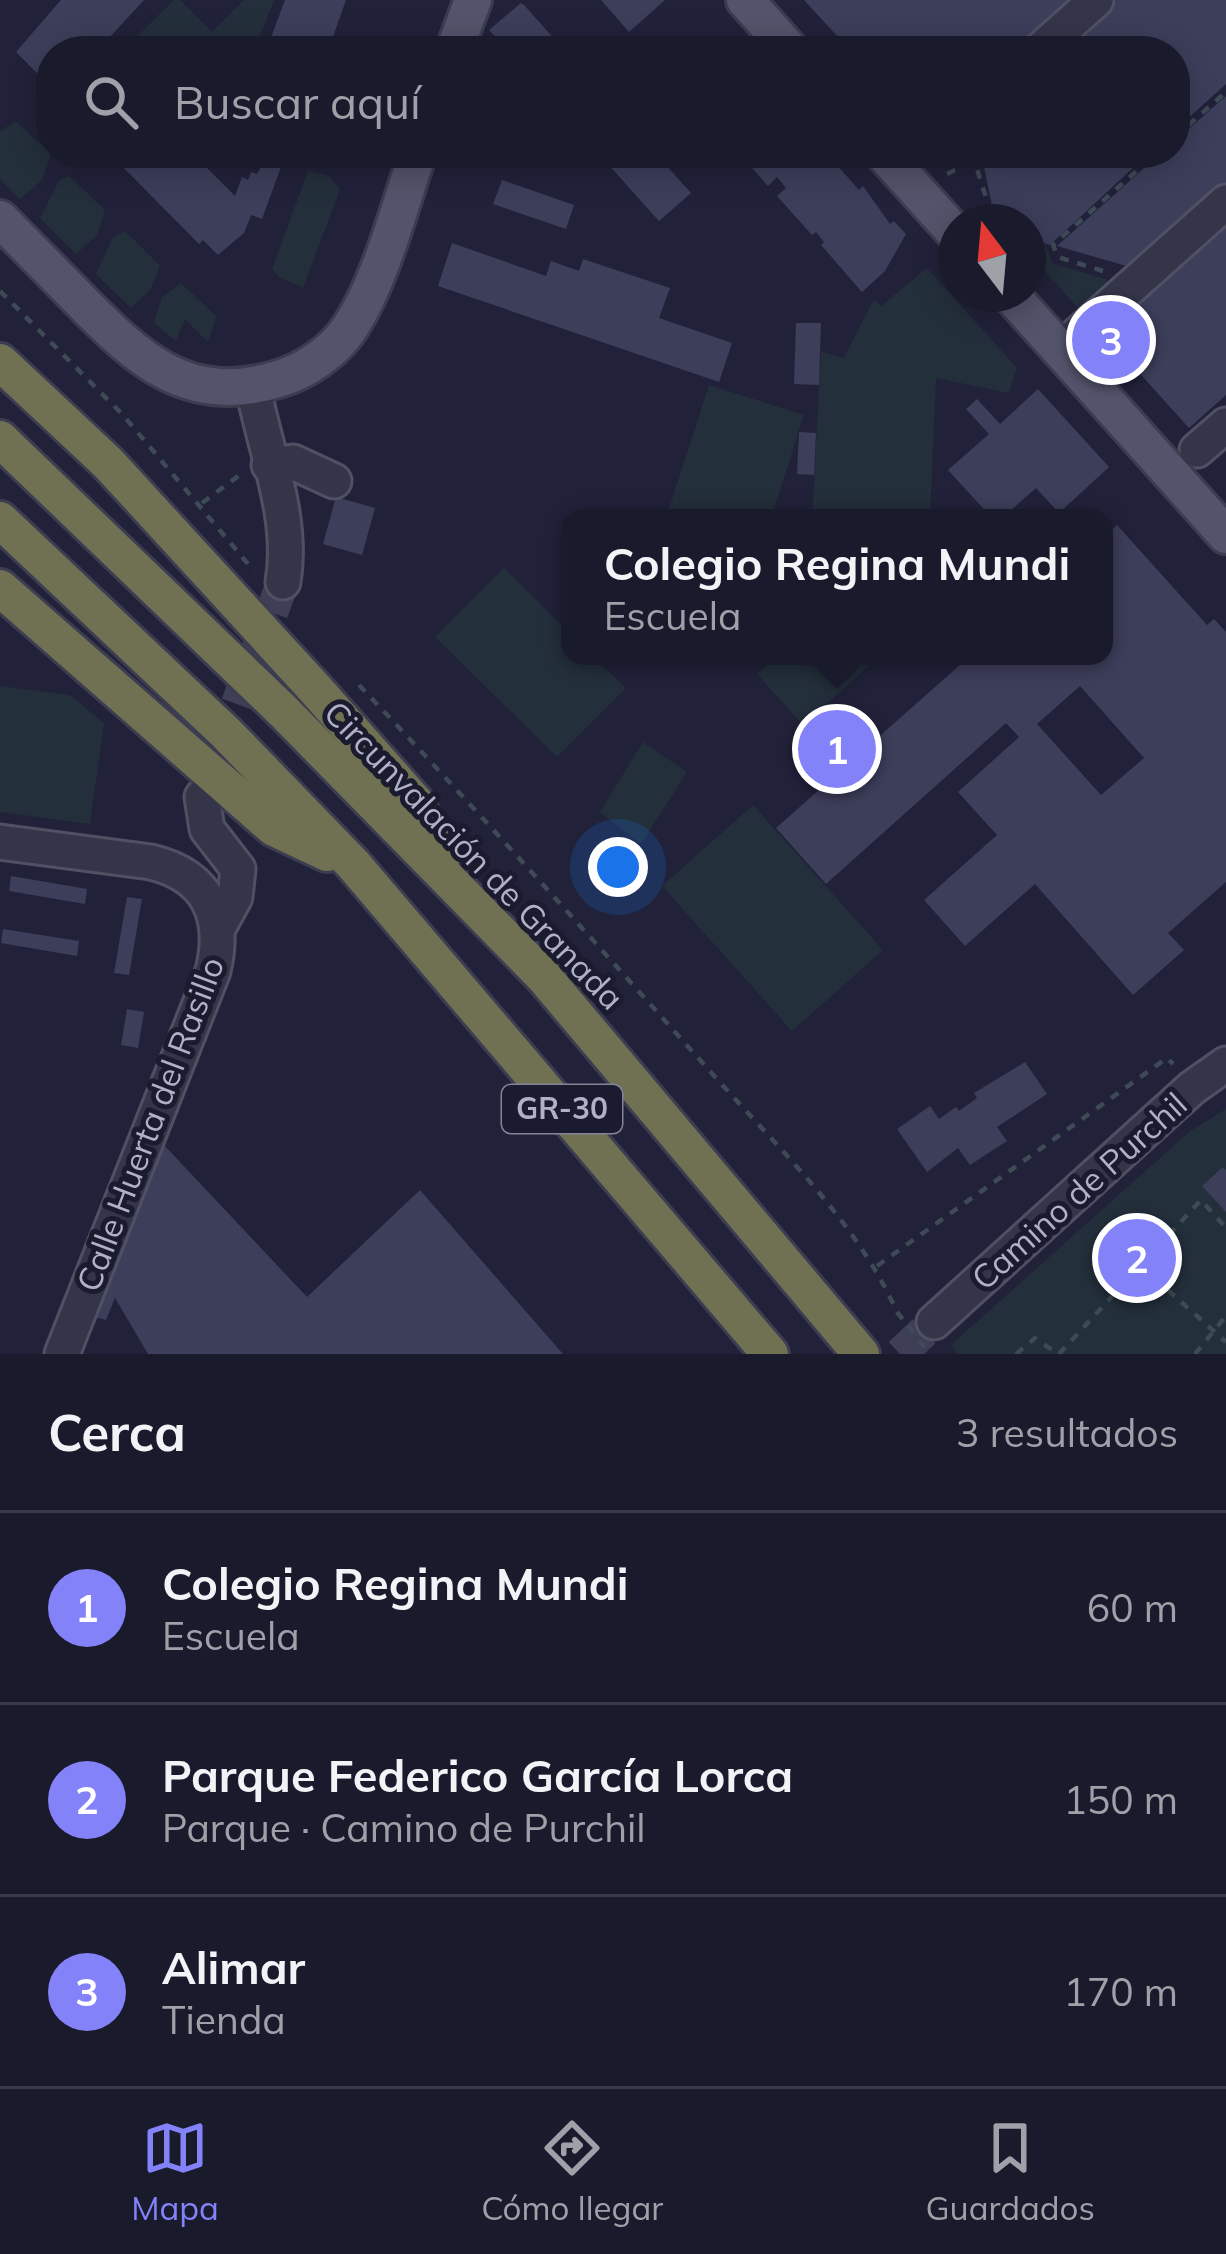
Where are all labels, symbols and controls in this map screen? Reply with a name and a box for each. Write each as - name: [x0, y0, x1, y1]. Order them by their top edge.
- search box: [36, 36, 1190, 168]
- icon: search: [78, 69, 144, 135]
- text: Buscar aquí: [174, 74, 421, 130]
- north arrow: [938, 204, 1046, 312]
- pin: 3: [1072, 295, 1150, 385]
- popup: [561, 509, 1113, 665]
- text: Colegio Regina Mundi: [604, 535, 1070, 591]
- text: Escuela: [604, 591, 741, 640]
- street label: Circunvalación de Granada: [316, 692, 633, 1018]
- pin: 1: [798, 704, 876, 794]
- your location: [588, 837, 648, 897]
- street label: Calle Huerta del Rasillo: [67, 951, 232, 1297]
- street label: Camino de Purchil: [963, 1083, 1195, 1298]
- road number: GR-30: [502, 1085, 622, 1133]
- pin: 2: [1098, 1213, 1176, 1303]
- text: Cerca: [48, 1400, 186, 1464]
- text: 3 resultados: [956, 1408, 1178, 1457]
- text: Colegio Regina Mundi: [162, 1555, 629, 1611]
- text: 1: [75, 1583, 99, 1632]
- text: 60 m: [1087, 1583, 1178, 1632]
- text: Escuela: [162, 1611, 300, 1660]
- text: Parque Federico García Lorca: [162, 1747, 793, 1803]
- text: 2: [75, 1775, 99, 1824]
- text: 150 m: [1063, 1775, 1178, 1824]
- text: Parque · Camino de Purchil: [162, 1803, 646, 1852]
- text: Alimar: [162, 1939, 305, 1995]
- text: 3: [75, 1967, 99, 2016]
- text: 170 m: [1063, 1967, 1178, 2016]
- text: Tienda: [162, 1995, 286, 2044]
- tab: Mapa: [131, 2115, 219, 2228]
- tab: Cómo llegar: [481, 2115, 663, 2228]
- tab: Guardados: [925, 2115, 1095, 2228]

